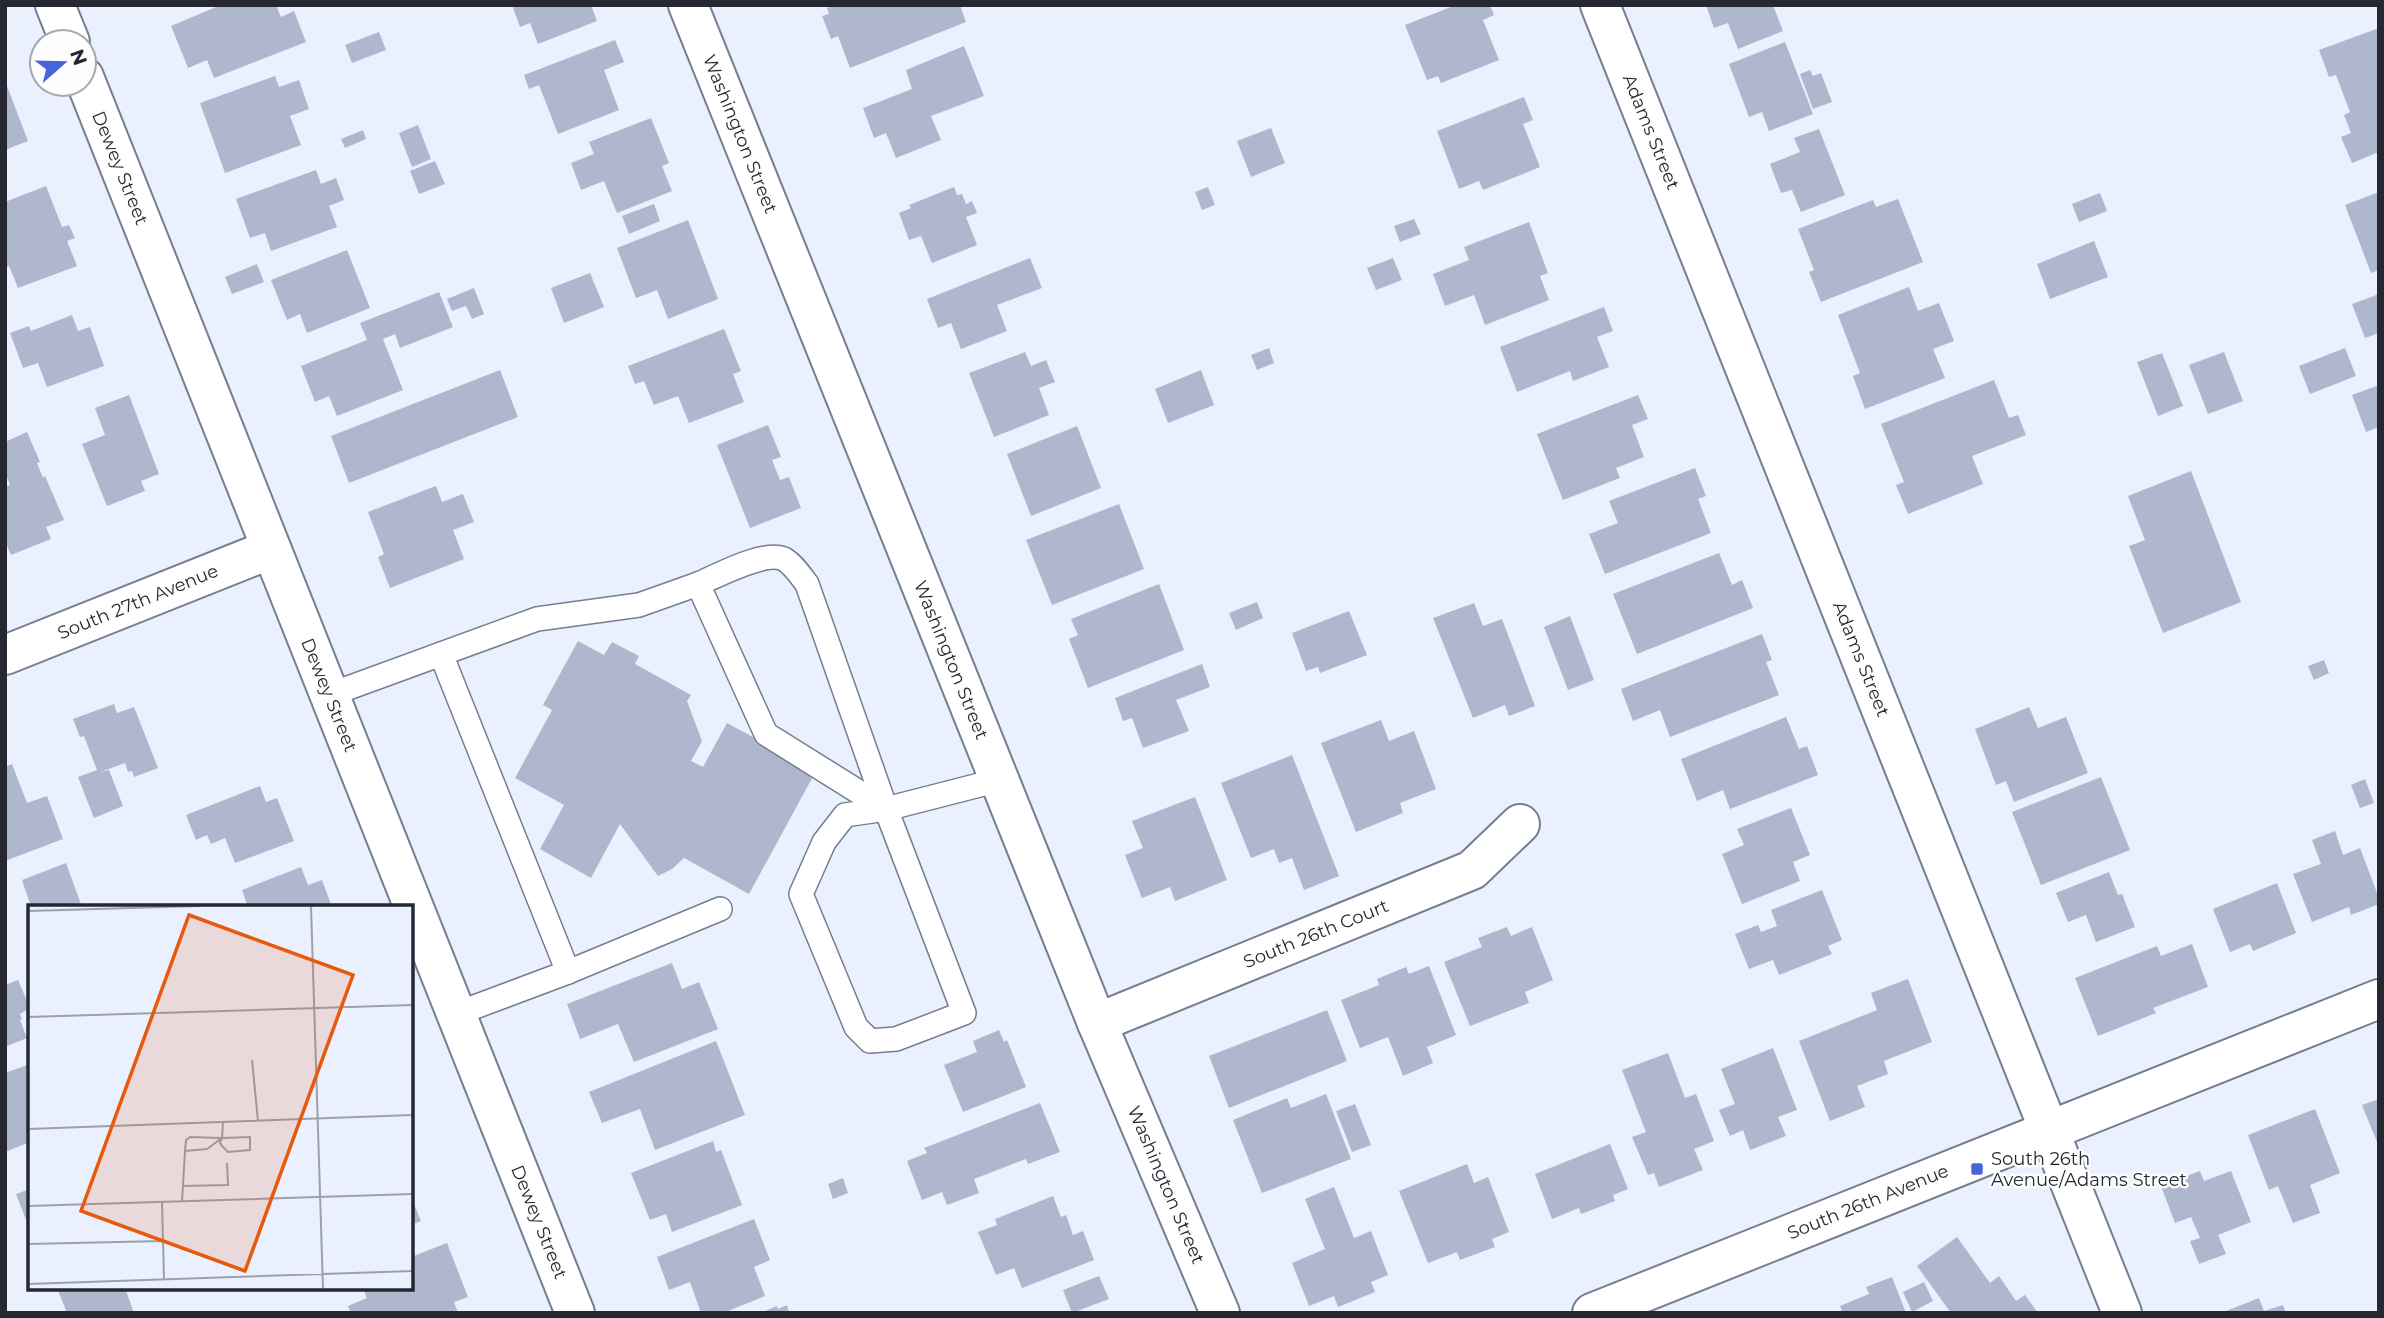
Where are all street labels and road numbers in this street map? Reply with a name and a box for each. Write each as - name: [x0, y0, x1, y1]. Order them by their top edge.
- street label: Washington Street: [698, 51, 782, 217]
- street label: Adams Street: [1618, 71, 1684, 193]
- street label: Dewey Street: [87, 108, 153, 228]
- street label: South 27th Avenue: [54, 560, 222, 644]
- street label: Washington Street: [909, 577, 993, 743]
- street label: Adams Street: [1828, 598, 1894, 720]
- street label: Dewey Street: [296, 635, 362, 755]
- street label: South 26th Court: [1240, 895, 1392, 973]
- street label: Washington Street: [1123, 1103, 1209, 1267]
- street label: South 26th Avenue: [1784, 1160, 1952, 1244]
- street label: Dewey Street: [506, 1162, 572, 1282]

